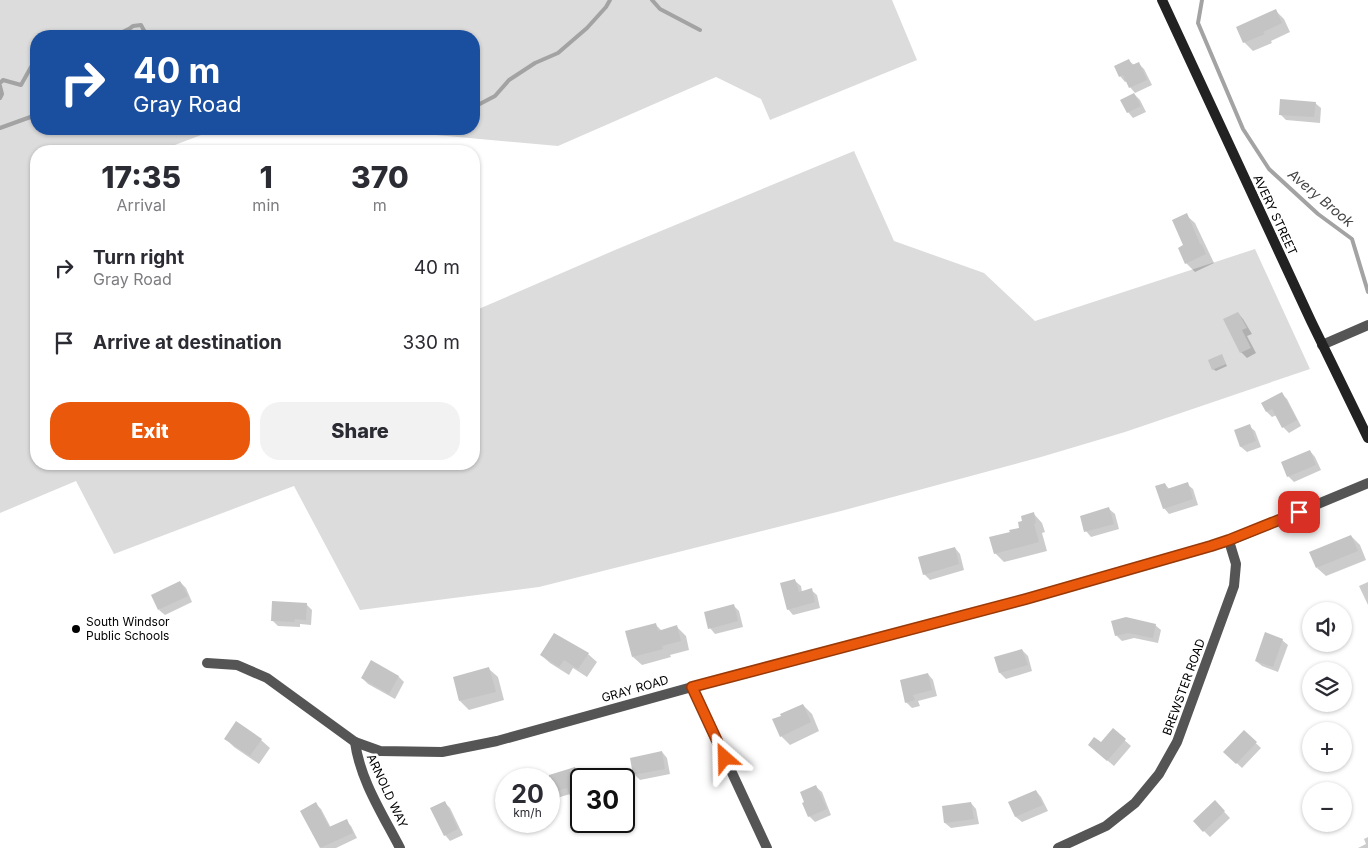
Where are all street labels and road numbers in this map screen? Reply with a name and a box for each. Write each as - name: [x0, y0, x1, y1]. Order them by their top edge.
- street label: AVERY STREET: [1250, 172, 1301, 258]
- street label: BREWSTER ROAD: [1159, 636, 1208, 737]
- street label: GRAY ROAD: [600, 672, 670, 705]
- street label: ARNOLD WAY: [364, 751, 411, 830]

